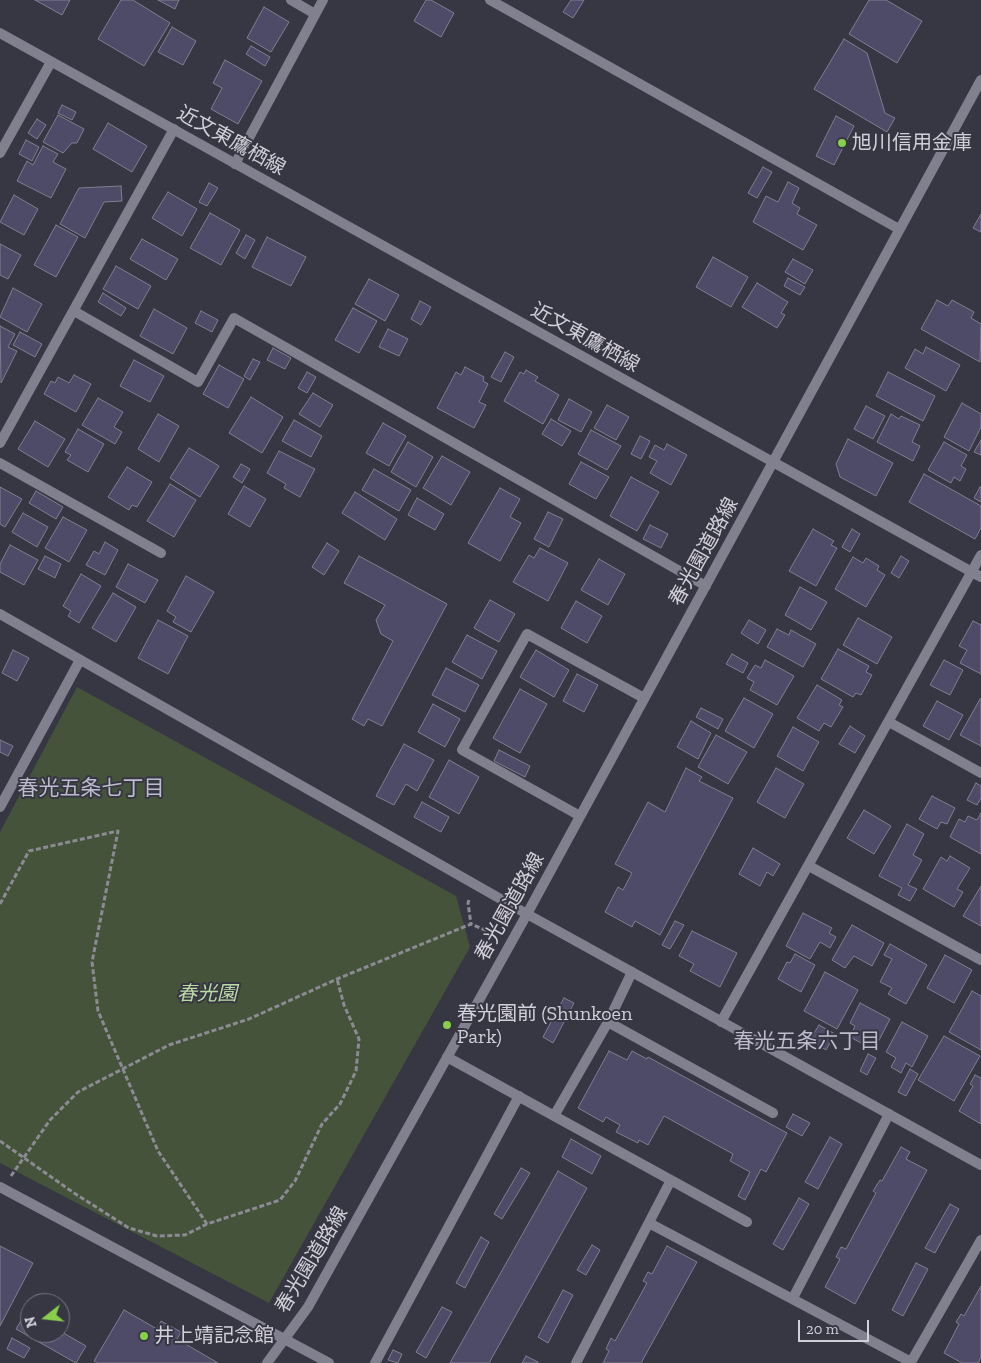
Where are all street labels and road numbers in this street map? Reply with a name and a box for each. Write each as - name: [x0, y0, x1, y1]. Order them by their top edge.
- street label: 近文東鷹栖線: [173, 101, 289, 181]
- street label: 近文東鷹栖線: [527, 298, 643, 378]
- street label: 春光園道路線: [664, 494, 744, 610]
- street label: 春光園道路線: [470, 849, 550, 965]
- street label: 春光園道路線: [271, 1202, 353, 1318]

